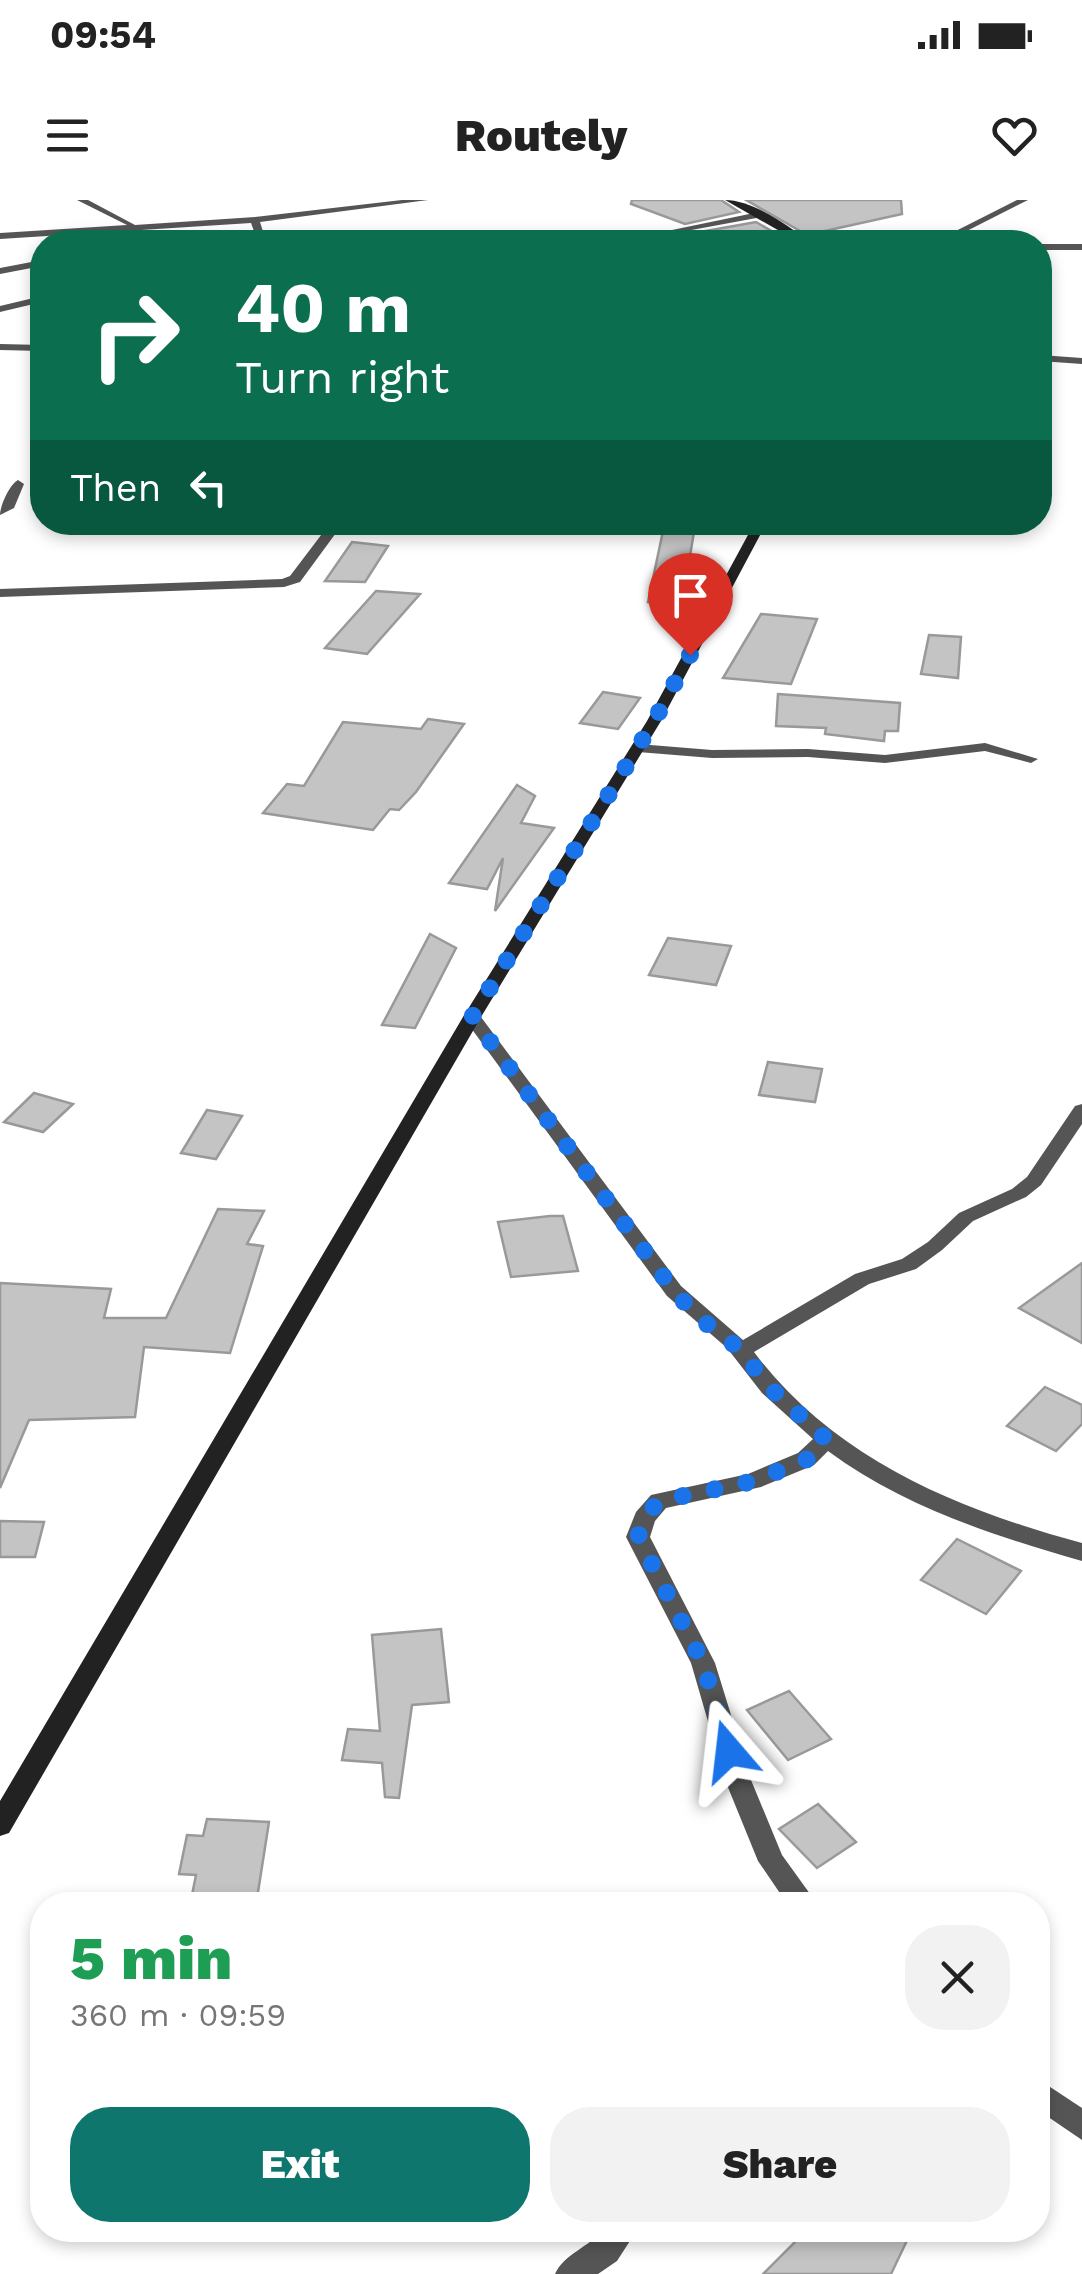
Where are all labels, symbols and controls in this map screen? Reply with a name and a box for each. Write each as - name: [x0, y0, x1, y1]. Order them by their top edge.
- text: 09:54: [50, 13, 156, 57]
- icon: menu: [40, 108, 95, 163]
- icon: heart: [987, 108, 1042, 163]
- text: Routely: [455, 109, 627, 162]
- text: 40 m: [235, 267, 411, 349]
- icon: right: [70, 270, 200, 400]
- text: Turn right: [235, 351, 449, 404]
- icon: left: [181, 460, 236, 515]
- text: Then: [70, 466, 161, 510]
- pin: [648, 553, 733, 656]
- icon: arrive: [663, 568, 718, 623]
- position arrow: [677, 1699, 781, 1803]
- text: 5 min: [70, 1923, 232, 1994]
- button: close: [905, 1925, 1010, 2030]
- text: 360 m · 09:59: [70, 1996, 286, 2034]
- button: Exit: [70, 2107, 530, 2222]
- button: Share: [550, 2107, 1010, 2222]

